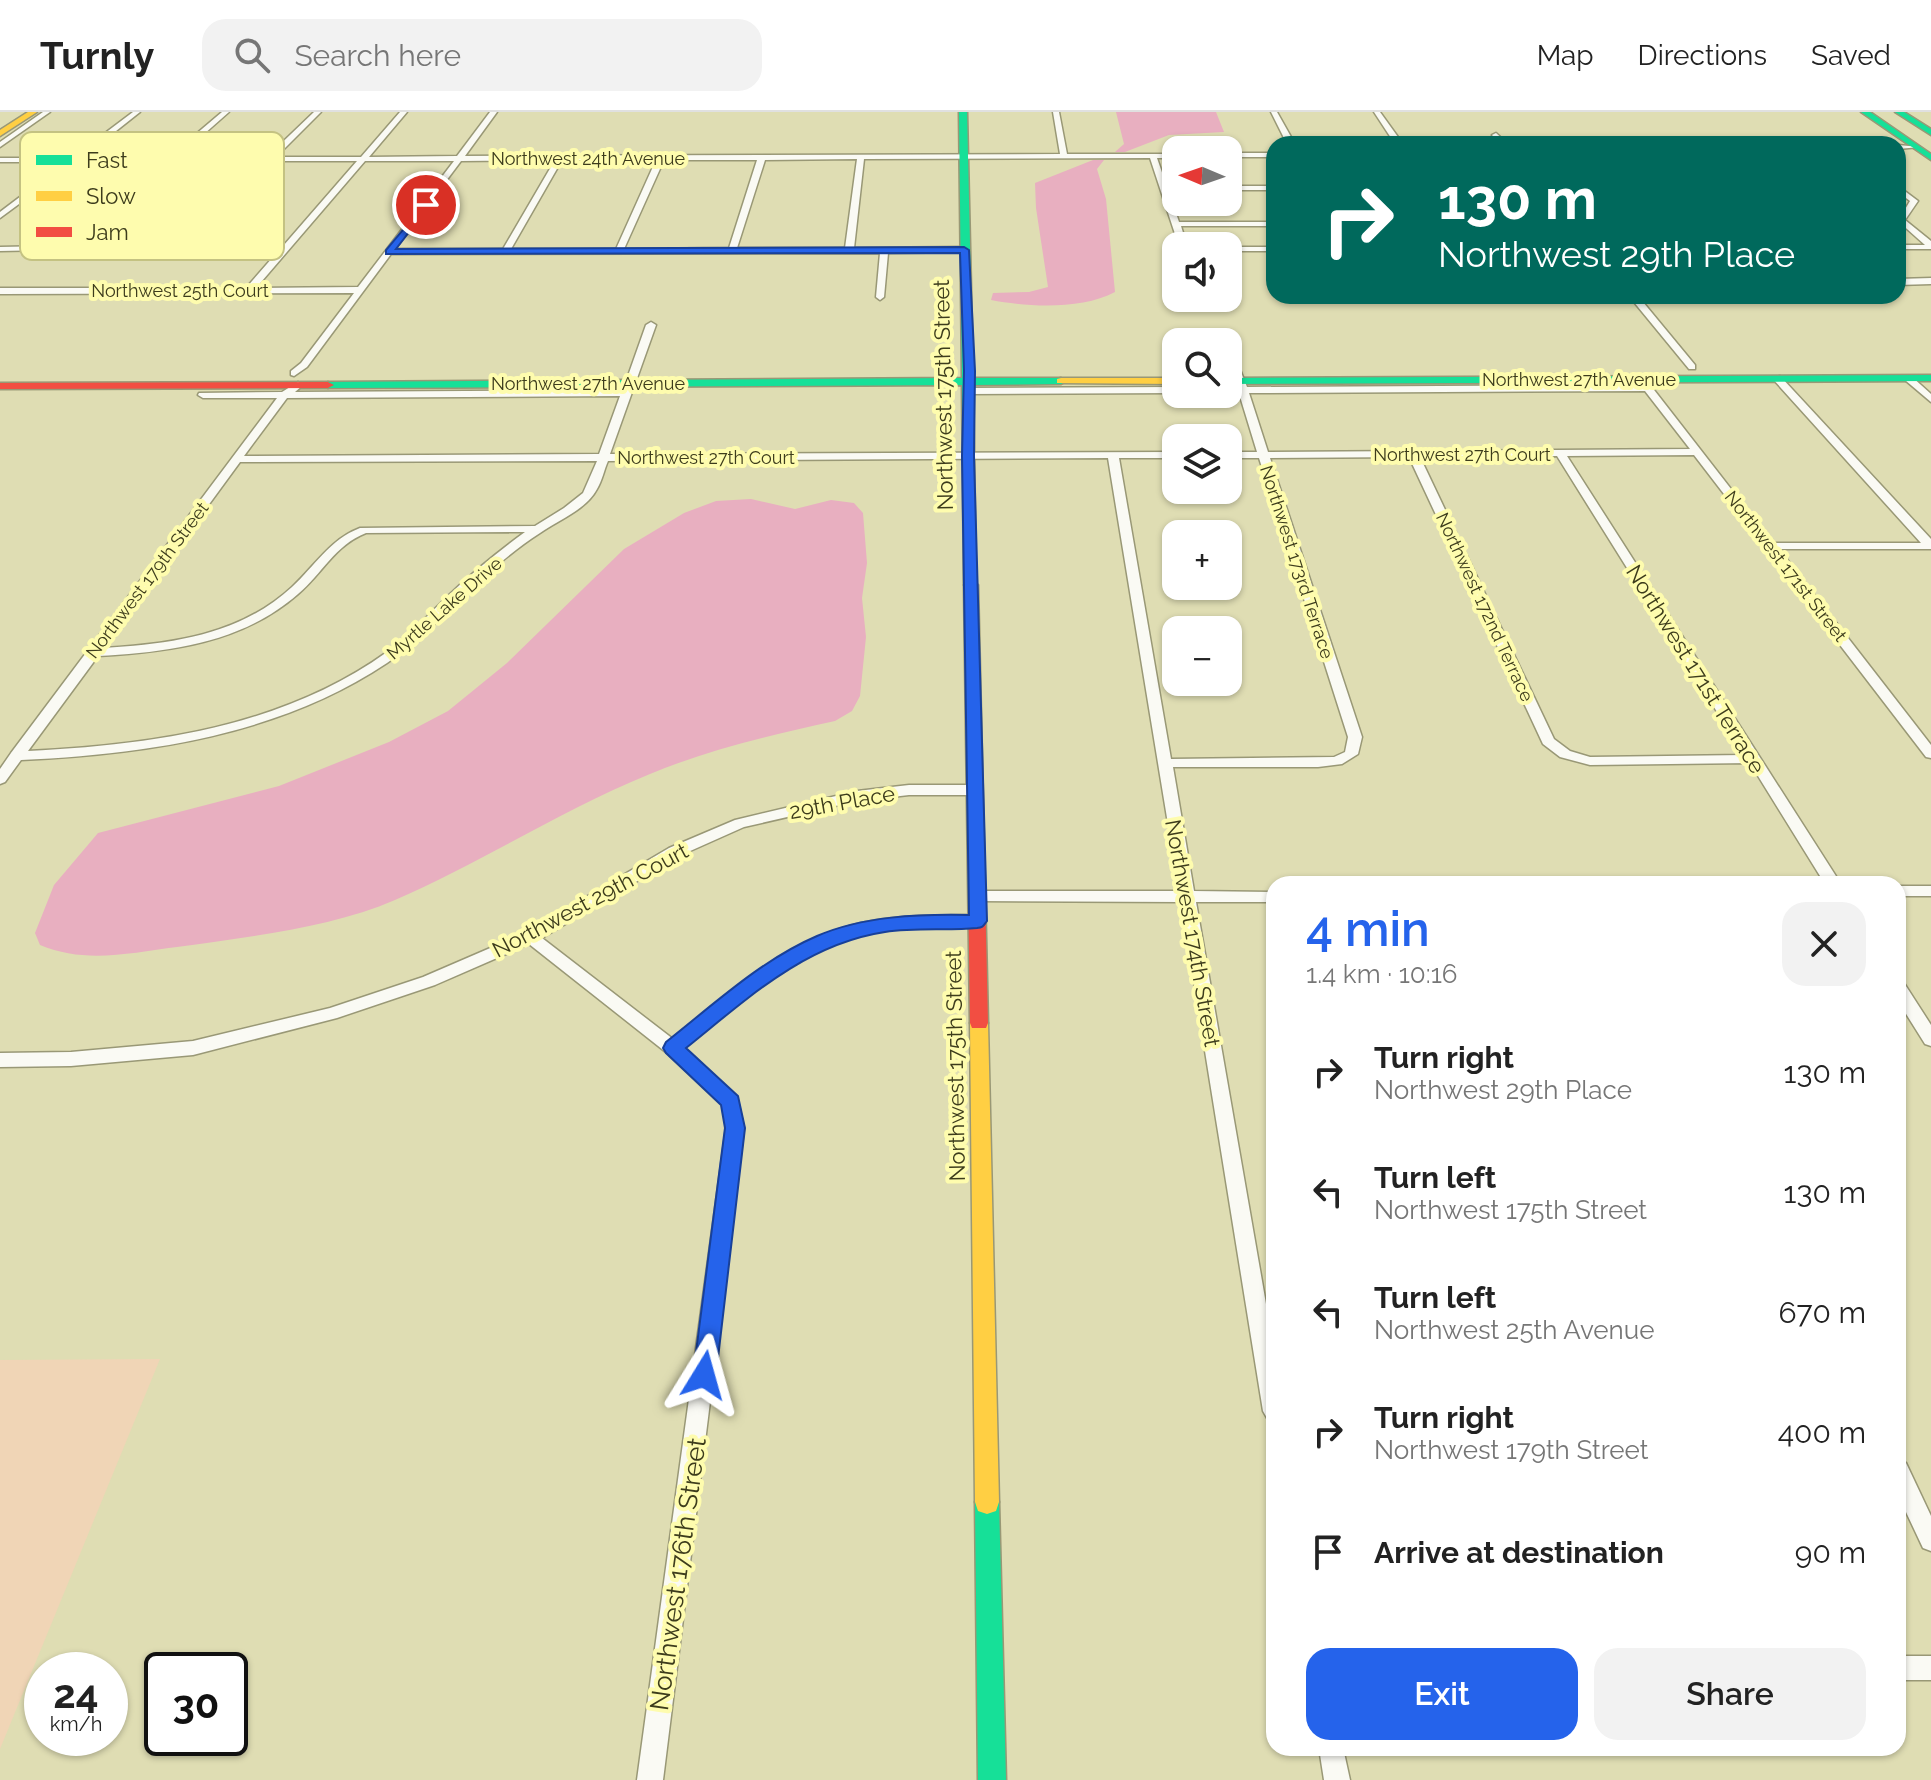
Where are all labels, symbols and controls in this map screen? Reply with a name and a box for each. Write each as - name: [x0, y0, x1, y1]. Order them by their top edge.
- search box: [202, 19, 762, 91]
- text: Turnly: [40, 33, 154, 78]
- icon: search: [230, 33, 274, 77]
- text: Search here: [294, 38, 461, 73]
- text: Map: [1537, 39, 1594, 72]
- text: Directions: [1638, 39, 1767, 72]
- text: Saved: [1811, 39, 1891, 72]
- legend: [20, 132, 284, 260]
- north arrow: [1162, 136, 1242, 216]
- map controls: [1162, 136, 1242, 696]
- text: Fast: [86, 147, 128, 173]
- street label: Northwest 24th Avenue: [491, 148, 686, 169]
- text: 130 m: [1438, 166, 1597, 232]
- icon: right: [1306, 168, 1410, 272]
- pin: [392, 171, 460, 239]
- text: Slow: [86, 183, 136, 209]
- icon: arrive: [404, 183, 448, 227]
- text: Jam: [86, 219, 129, 245]
- button: sound: [1162, 232, 1242, 312]
- text: Northwest 29th Place: [1438, 233, 1795, 275]
- street label: Northwest 175th Street: [928, 279, 958, 511]
- street label: Northwest 25th Court: [91, 280, 269, 301]
- button: search: [1162, 328, 1242, 408]
- street label: Northwest 27th Avenue: [1482, 369, 1676, 390]
- street label: Northwest 27th Avenue: [491, 373, 685, 394]
- button: layers: [1162, 424, 1242, 504]
- street label: Northwest 27th Court: [1373, 444, 1551, 465]
- street label: Northwest 27th Court: [617, 447, 795, 468]
- street label: Northwest 173rd Terrace: [1256, 463, 1338, 662]
- street label: Northwest 171st Street: [1721, 486, 1851, 646]
- street label: Northwest 179th Street: [81, 498, 213, 662]
- street label: Northwest 172nd Terrace: [1432, 509, 1538, 705]
- button: +: [1162, 520, 1242, 600]
- street label: Myrtle Lake Drive: [382, 552, 506, 664]
- street label: Northwest 171st Terrace: [1621, 560, 1771, 778]
- button: −: [1162, 616, 1242, 696]
- street label: 29th Place: [787, 780, 897, 824]
- street label: Northwest 174th Street: [1160, 817, 1226, 1049]
- street label: Northwest 29th Court: [488, 837, 693, 963]
- text: 4 min: [1306, 901, 1430, 957]
- button: close: [1782, 902, 1866, 986]
- street label: Northwest 175th Street: [940, 950, 970, 1182]
- text: 1.4 km · 10:16: [1306, 959, 1457, 989]
- text: Turn right: [1374, 1040, 1514, 1075]
- icon: right: [1306, 1050, 1350, 1094]
- text: 130 m: [1784, 1055, 1866, 1090]
- text: Northwest 29th Place: [1374, 1075, 1632, 1105]
- text: Turn left: [1374, 1160, 1496, 1195]
- icon: left: [1306, 1170, 1350, 1214]
- text: 130 m: [1784, 1175, 1866, 1210]
- text: Northwest 175th Street: [1374, 1195, 1647, 1225]
- text: Turn left: [1374, 1280, 1496, 1315]
- icon: left: [1306, 1290, 1350, 1334]
- text: 670 m: [1778, 1295, 1866, 1330]
- text: Northwest 25th Avenue: [1374, 1315, 1654, 1345]
- position arrow: [662, 1333, 746, 1417]
- text: Turn right: [1374, 1400, 1514, 1435]
- icon: right: [1306, 1410, 1350, 1454]
- text: 400 m: [1778, 1415, 1866, 1450]
- street label: Northwest 176th Street: [644, 1435, 712, 1712]
- text: Northwest 179th Street: [1374, 1435, 1648, 1465]
- icon: arrive: [1306, 1530, 1350, 1574]
- text: Arrive at destination: [1374, 1535, 1664, 1570]
- text: 90 m: [1795, 1535, 1866, 1570]
- button: Exit: [1306, 1648, 1578, 1740]
- button: Share: [1594, 1648, 1866, 1740]
- speed limit sign: 30: [144, 1652, 248, 1756]
- text: 24: [53, 1670, 99, 1717]
- text: km/h: [50, 1712, 102, 1736]

